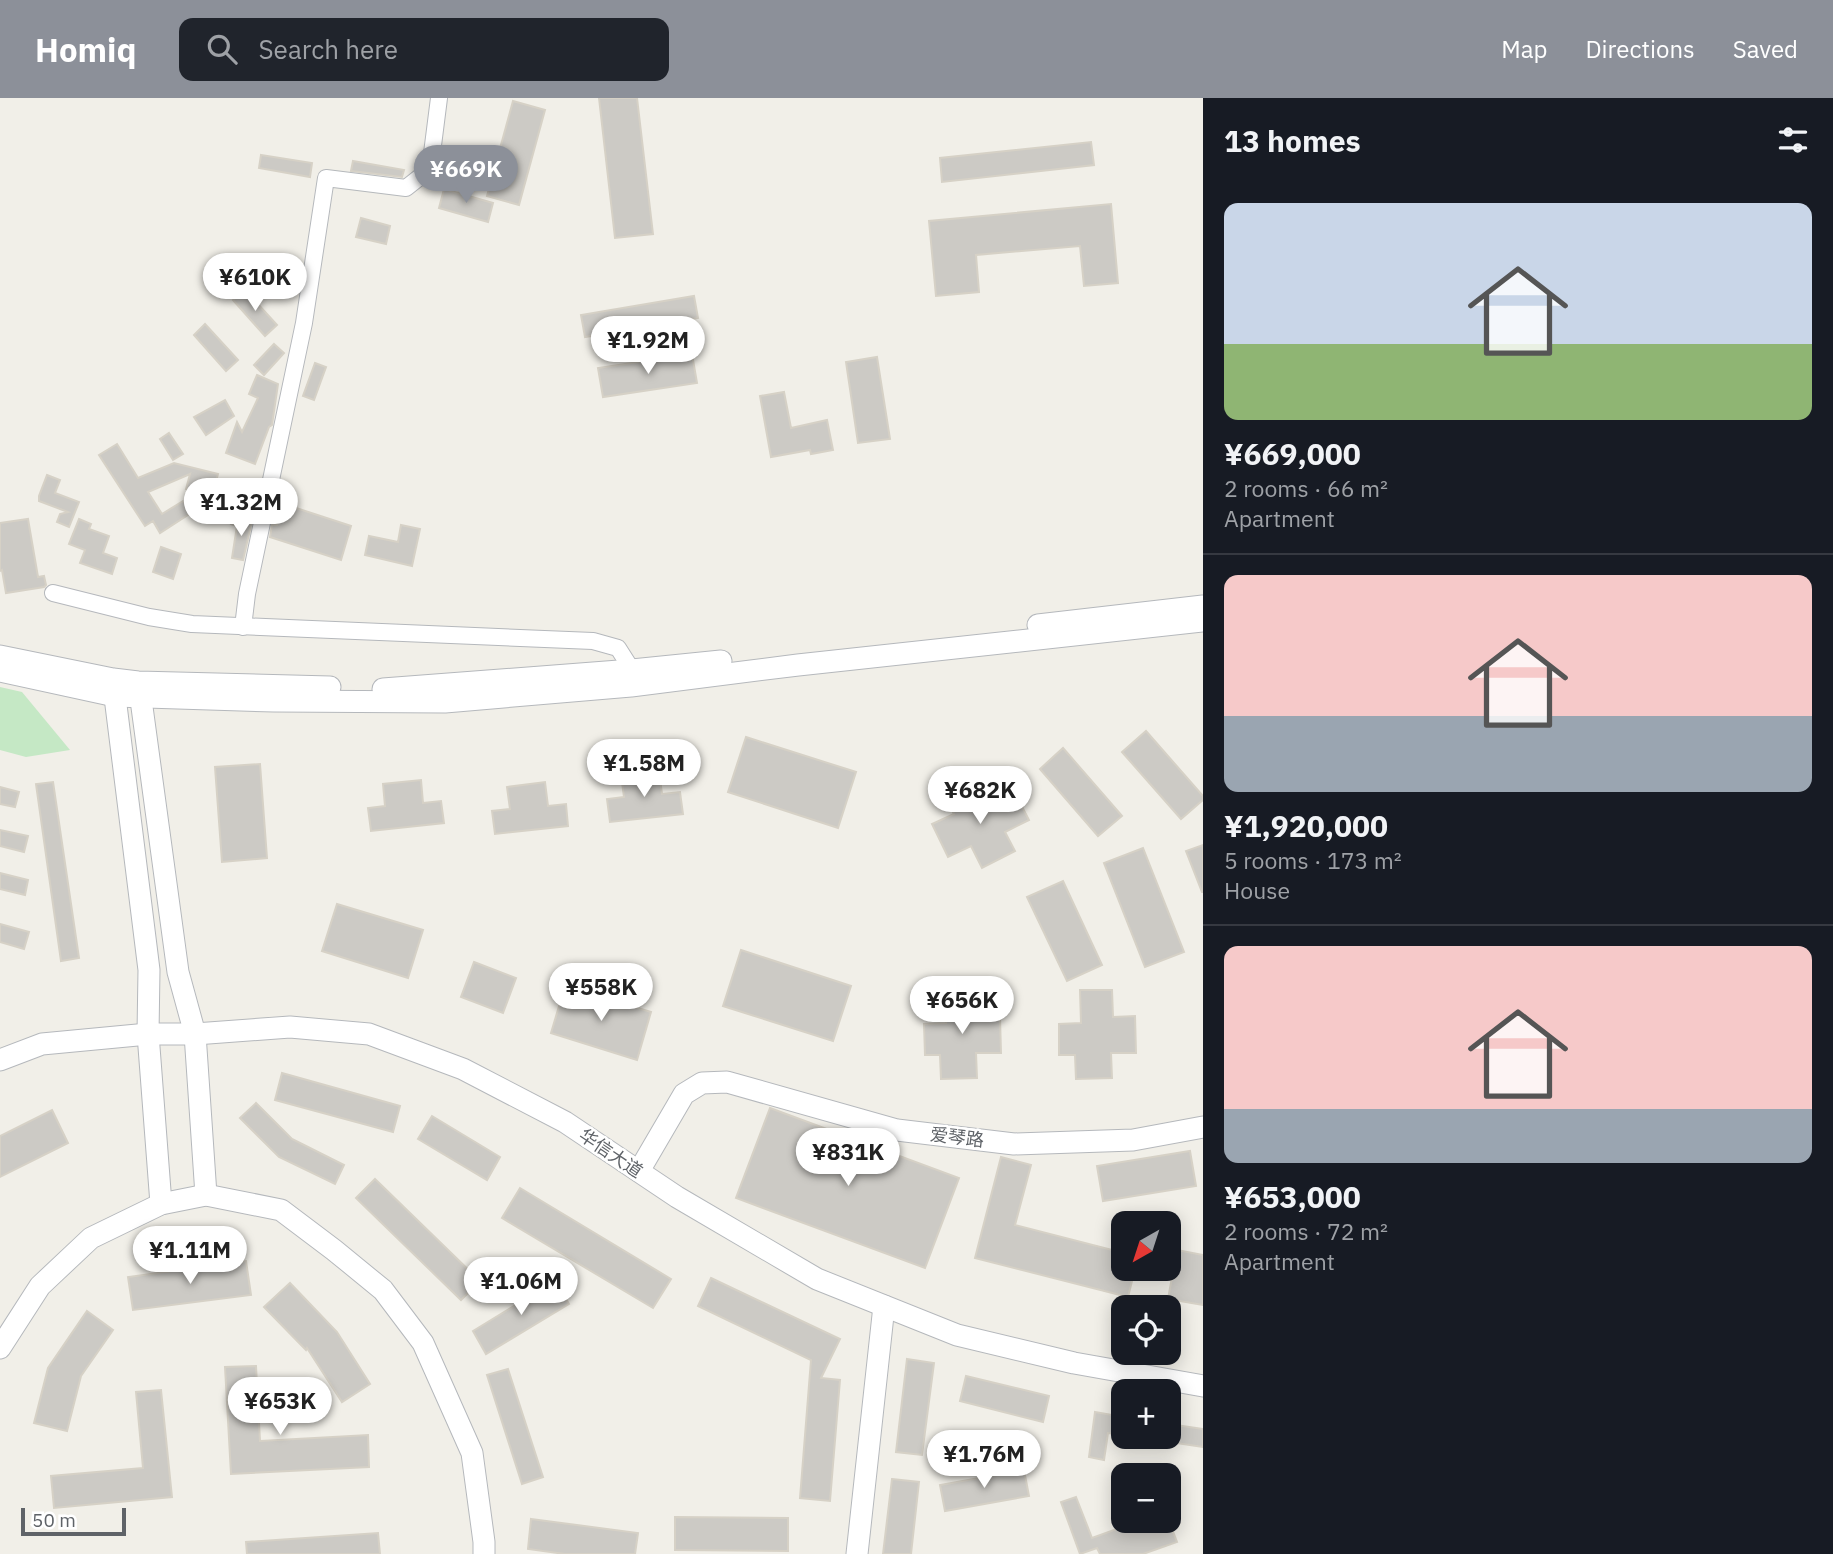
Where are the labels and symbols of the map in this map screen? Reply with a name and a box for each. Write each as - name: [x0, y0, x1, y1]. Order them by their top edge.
- pin: ¥669K: [417, 146, 515, 205]
- pin: ¥610K: [206, 254, 304, 313]
- pin: ¥1.92M: [591, 316, 705, 376]
- pin: ¥1.32M: [184, 478, 298, 538]
- pin: ¥1.58M: [587, 740, 701, 799]
- pin: ¥682K: [931, 766, 1029, 826]
- pin: ¥558K: [552, 964, 650, 1023]
- pin: ¥656K: [913, 976, 1011, 1036]
- street label: 爱琴路: [929, 1122, 985, 1152]
- street label: 华信大道: [575, 1123, 647, 1183]
- pin: ¥831K: [799, 1128, 897, 1188]
- north arrow: [1111, 1211, 1181, 1281]
- pin: ¥1.11M: [133, 1226, 247, 1286]
- pin: ¥1.06M: [464, 1258, 578, 1317]
- pin: ¥653K: [231, 1378, 329, 1437]
- pin: ¥1.76M: [927, 1430, 1041, 1490]
- scale bar: [21, 1505, 126, 1537]

